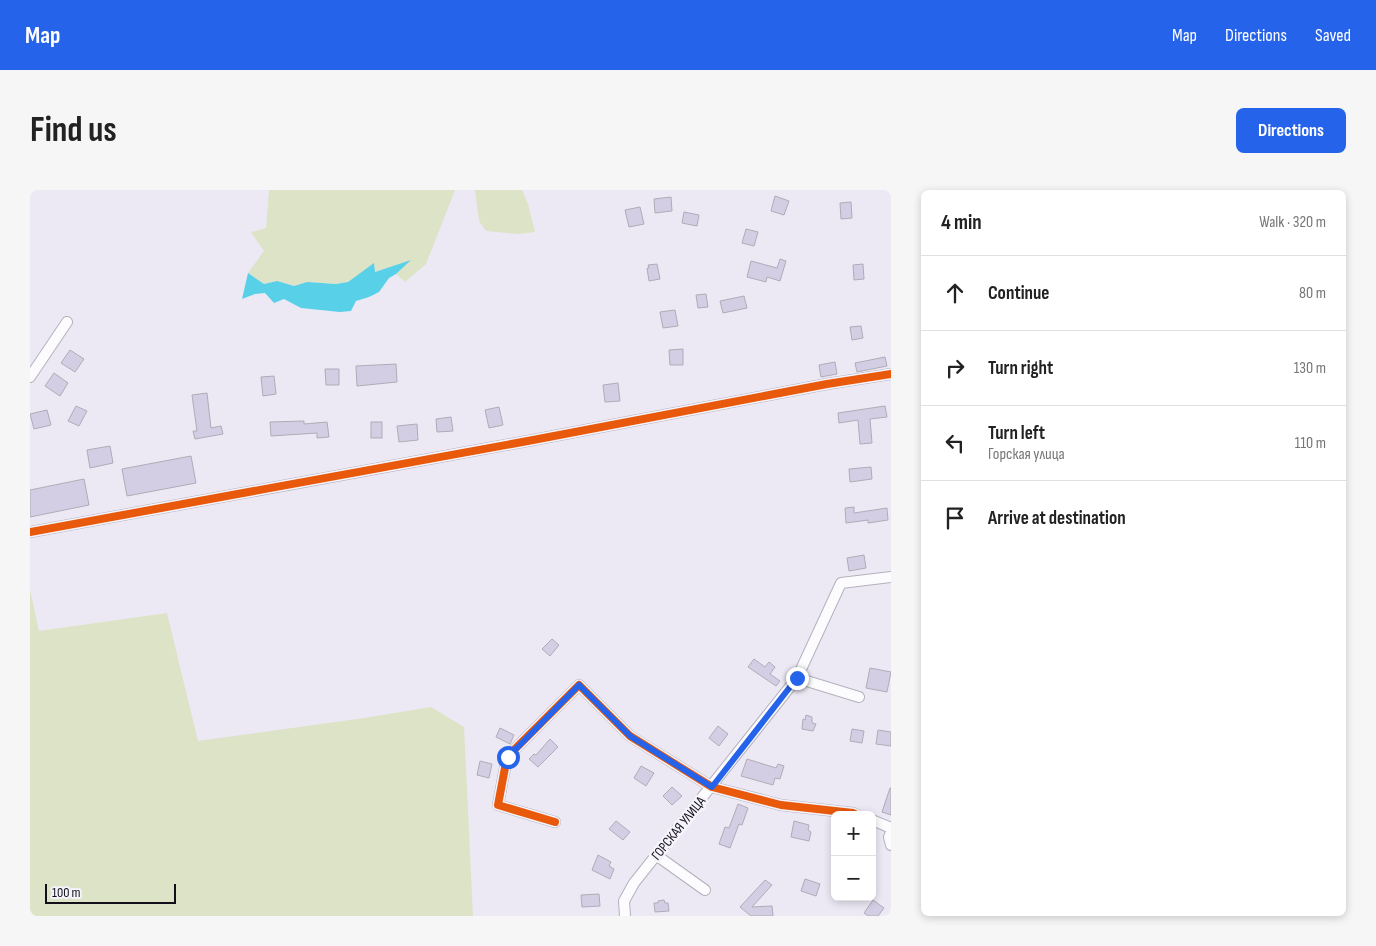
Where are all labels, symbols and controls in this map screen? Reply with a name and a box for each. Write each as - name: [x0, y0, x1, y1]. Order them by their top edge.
- text: Map: [25, 21, 60, 50]
- text: Map: [1172, 25, 1197, 46]
- text: Directions: [1225, 25, 1287, 46]
- text: Saved: [1315, 25, 1351, 46]
- button: Directions: [1236, 108, 1346, 153]
- text: Find us: [30, 109, 117, 152]
- text: 4 min: [941, 210, 982, 235]
- text: Walk · 320 m: [1259, 213, 1326, 232]
- icon: ahead: [941, 279, 969, 307]
- text: Continue: [988, 282, 1049, 305]
- text: 80 m: [1299, 284, 1326, 303]
- icon: right: [941, 354, 969, 382]
- text: Turn right: [988, 357, 1053, 380]
- text: 130 m: [1294, 359, 1326, 378]
- text: Turn left: [988, 422, 1045, 445]
- icon: left: [941, 429, 969, 457]
- text: 110 m: [1295, 434, 1326, 453]
- text: Горская улица: [988, 445, 1065, 464]
- icon: arrive: [941, 504, 969, 532]
- text: Arrive at destination: [988, 507, 1126, 530]
- route end: [786, 667, 809, 690]
- route start: [497, 746, 520, 769]
- street label: ГОРСКАЯ УЛИЦА: [648, 792, 710, 864]
- map controls: [831, 811, 876, 901]
- button: +: [831, 811, 876, 856]
- button: −: [831, 856, 876, 901]
- scale bar: [45, 881, 176, 904]
- text: 100 m: [52, 884, 81, 901]

